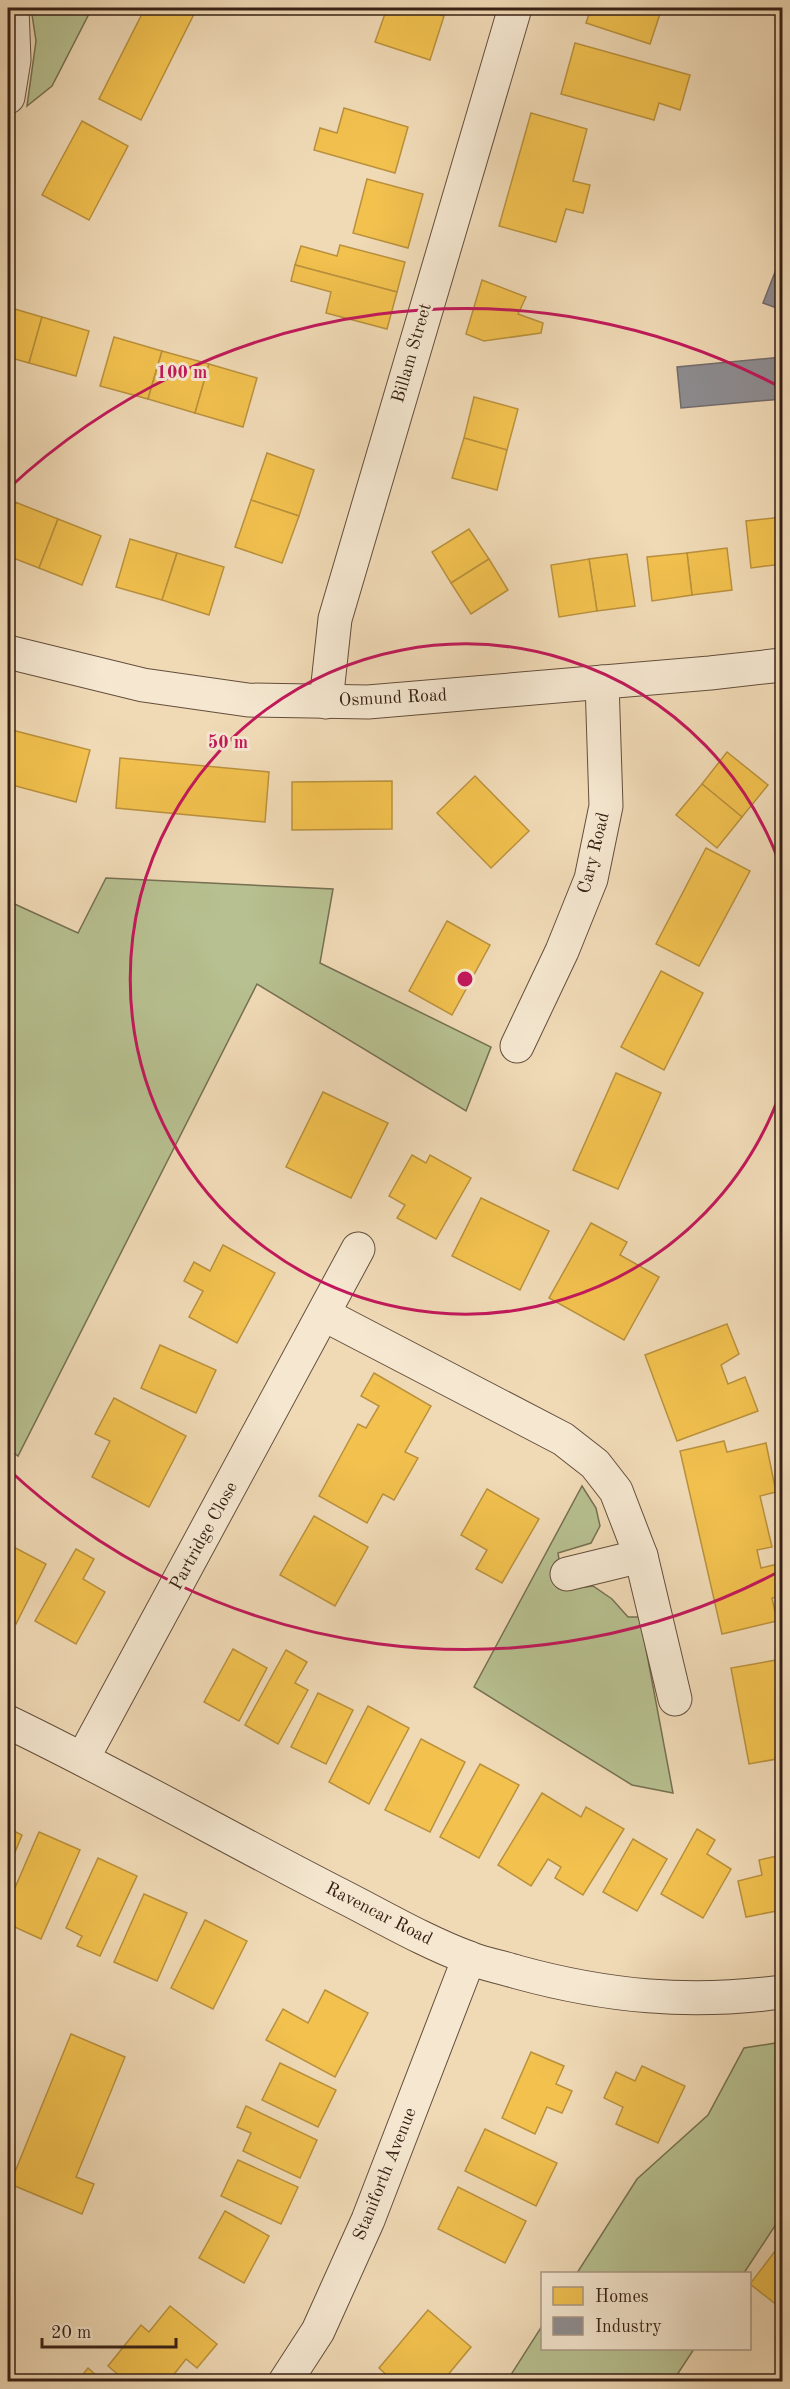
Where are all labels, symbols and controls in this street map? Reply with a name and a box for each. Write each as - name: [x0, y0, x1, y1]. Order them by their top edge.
- street label: Billam Street: [389, 301, 435, 405]
- text: 100 m: [157, 364, 207, 382]
- street label: Osmund Road: [338, 686, 448, 710]
- text: 50 m: [208, 734, 248, 752]
- street label: Cary Road: [575, 811, 613, 895]
- centre of rings: [455, 969, 475, 989]
- street label: Partridge Close: [167, 1479, 241, 1593]
- street label: Ravencar Road: [323, 1879, 435, 1949]
- street label: Staniforth Avenue: [350, 2105, 420, 2243]
- legend: [541, 2272, 751, 2350]
- text: Homes: [595, 2288, 649, 2306]
- scale bar: [42, 2311, 176, 2349]
- text: Industry: [595, 2318, 662, 2336]
- text: 20 m: [51, 2324, 91, 2342]

